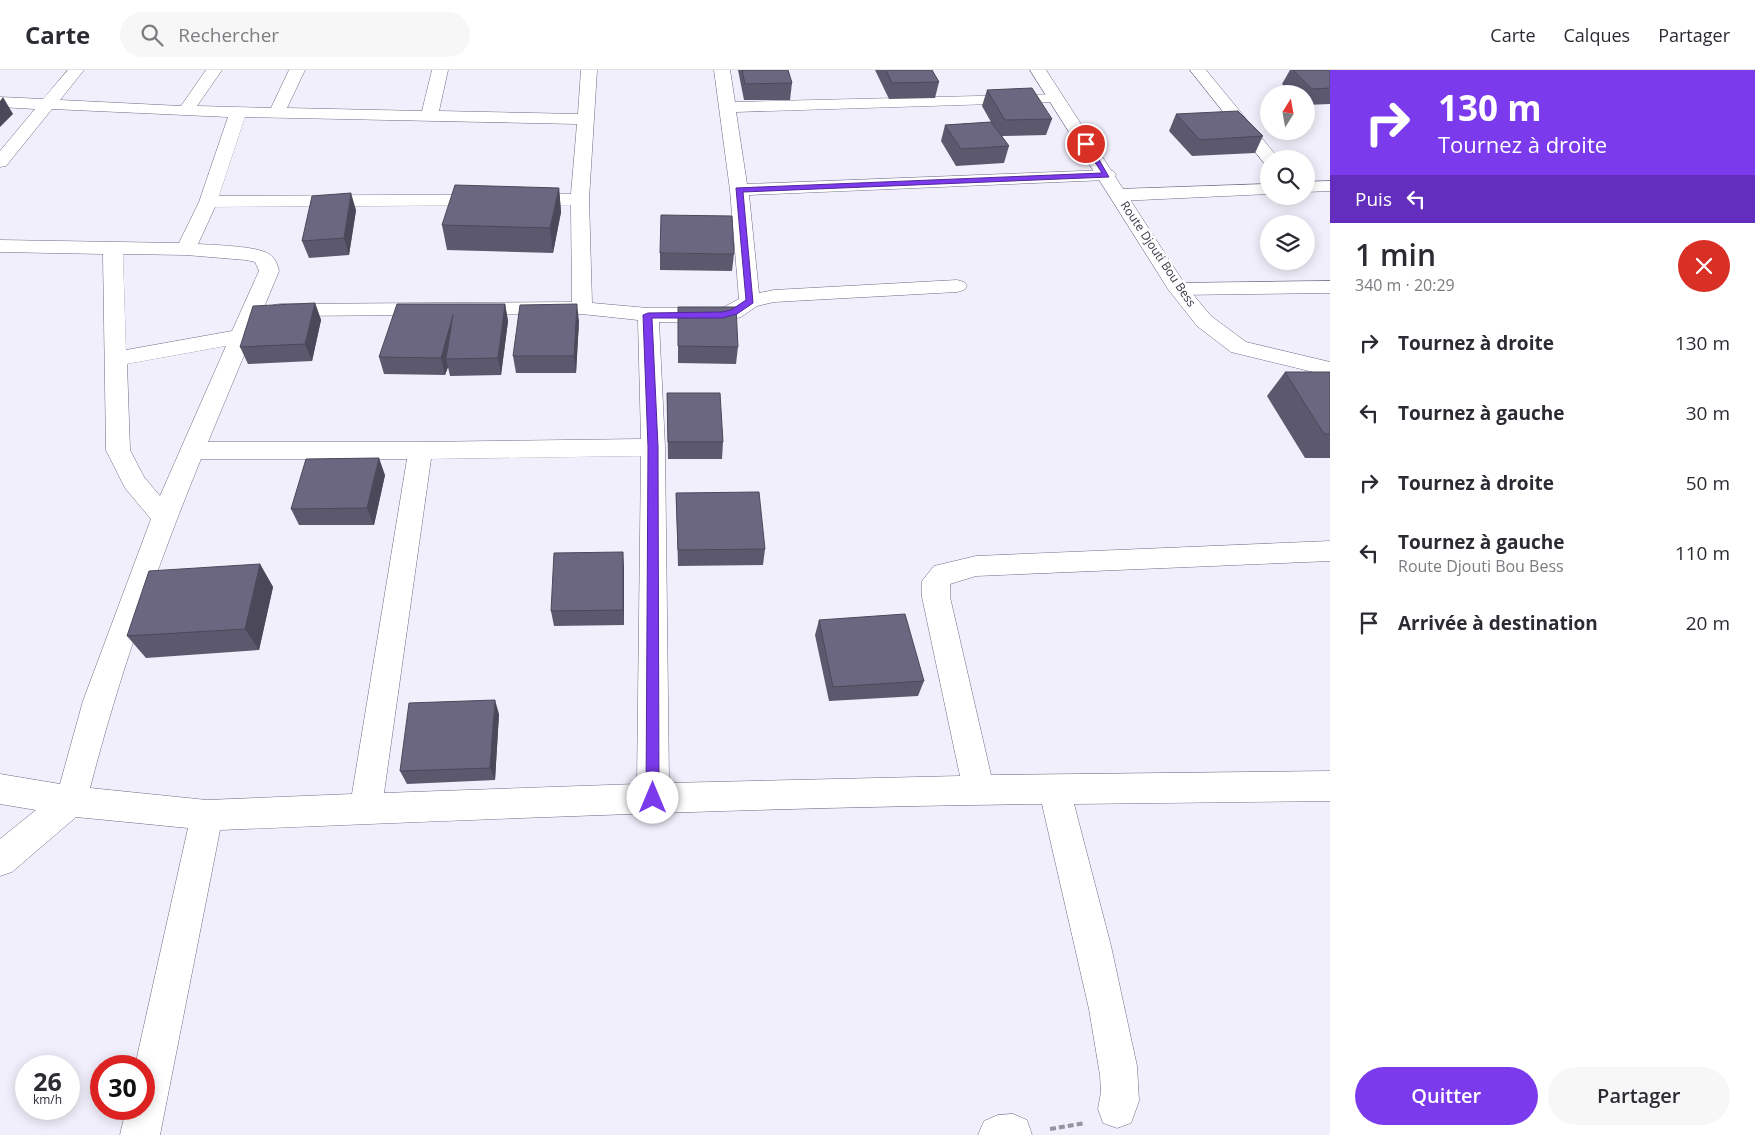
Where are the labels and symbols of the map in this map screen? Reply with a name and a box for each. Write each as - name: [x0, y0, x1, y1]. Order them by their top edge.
- north arrow: [1260, 85, 1315, 140]
- pin: [1065, 123, 1107, 165]
- street label: Route Djouti Bou Bess: [1117, 197, 1200, 310]
- position arrow: [626, 771, 678, 823]
- speed limit sign: 30: [90, 1055, 155, 1120]

